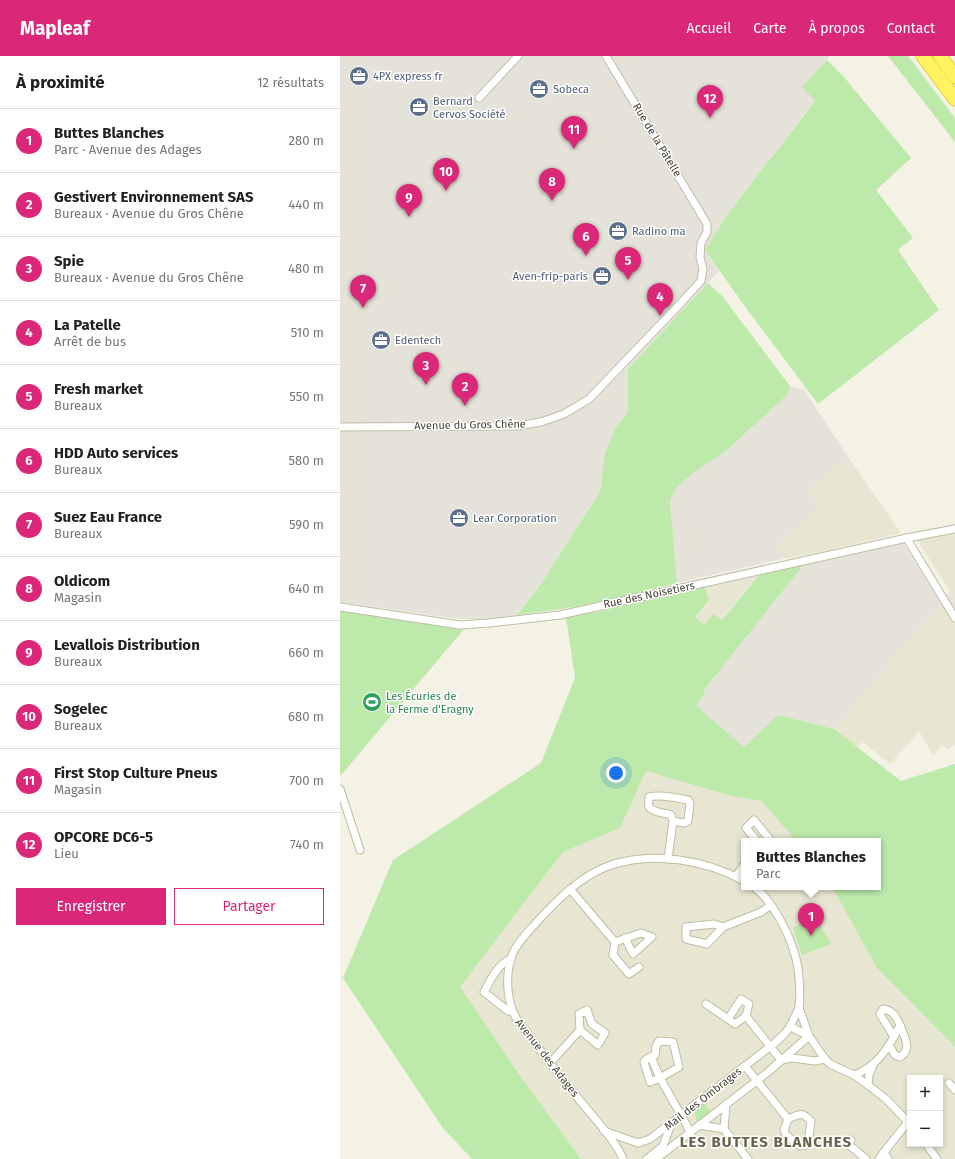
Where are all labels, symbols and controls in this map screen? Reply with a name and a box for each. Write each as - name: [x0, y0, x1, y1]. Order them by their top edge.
- text: Mapleaf: [20, 17, 90, 40]
- text: Accueil: [686, 20, 731, 37]
- text: Carte: [753, 20, 786, 37]
- text: À propos: [808, 20, 865, 37]
- text: Contact: [887, 20, 935, 37]
- office icon: 4PX express fr: [348, 65, 370, 87]
- place label: 4PX express fr: [373, 70, 443, 83]
- text: À proximité: [16, 72, 105, 93]
- text: 12 résultats: [257, 75, 324, 90]
- office icon: Sobeca: [528, 78, 550, 100]
- place label: Sobeca: [553, 83, 589, 96]
- pin: 12: [697, 85, 723, 118]
- place label: Bernard Cervos Société: [433, 95, 506, 121]
- office icon: Bernard Cervos Société: [408, 96, 430, 118]
- street label: Rue de la Pâtelle: [630, 101, 684, 179]
- pin: 11: [561, 116, 587, 149]
- text: Buttes Blanches: [54, 124, 164, 142]
- text: 1: [26, 133, 32, 148]
- text: 280 m: [289, 133, 324, 148]
- text: Parc · Avenue des Adages: [54, 142, 202, 157]
- pin: 10: [433, 158, 459, 191]
- pin: 8: [539, 168, 565, 201]
- pin: 9: [396, 184, 422, 217]
- text: Gestivert Environnement SAS: [54, 188, 253, 206]
- text: 2: [26, 197, 32, 212]
- text: 440 m: [288, 197, 324, 212]
- text: Bureaux · Avenue du Gros Chêne: [54, 206, 244, 221]
- office icon: Radino ma: [607, 220, 629, 242]
- pin: 6: [573, 223, 599, 256]
- place label: Radino ma: [632, 225, 685, 238]
- pin: 5: [615, 247, 641, 280]
- text: Spie: [54, 252, 84, 270]
- text: 3: [26, 261, 32, 276]
- text: 480 m: [288, 261, 324, 276]
- office icon: Aven-frip-paris: [591, 265, 613, 287]
- text: Bureaux · Avenue du Gros Chêne: [54, 270, 244, 285]
- place label: Aven-frip-paris: [513, 270, 588, 283]
- pin: 7: [350, 275, 376, 308]
- pin: 4: [647, 283, 673, 316]
- text: La Patelle: [54, 316, 121, 334]
- text: 4: [25, 325, 33, 340]
- text: 510 m: [291, 325, 324, 340]
- office icon: Edentech: [370, 329, 392, 351]
- text: Arrêt de bus: [54, 334, 126, 349]
- place label: Edentech: [395, 334, 441, 347]
- pin: 3: [413, 352, 439, 385]
- pin: 2: [452, 373, 478, 406]
- text: Fresh market: [54, 380, 143, 398]
- text: 5: [26, 389, 32, 404]
- text: 550 m: [289, 389, 324, 404]
- text: Bureaux: [54, 398, 102, 413]
- street label: Avenue du Gros Chêne: [414, 418, 526, 432]
- text: HDD Auto services: [54, 444, 178, 462]
- text: 6: [25, 453, 33, 468]
- text: 580 m: [288, 453, 324, 468]
- text: Bureaux: [54, 462, 102, 477]
- office icon: Lear Corporation: [448, 507, 470, 529]
- text: Suez Eau France: [54, 508, 162, 526]
- place label: Lear Corporation: [473, 512, 557, 525]
- text: 7: [26, 517, 32, 532]
- text: 590 m: [289, 517, 324, 532]
- text: Bureaux: [54, 526, 102, 541]
- text: Oldicom: [54, 572, 110, 590]
- street label: Rue des Noisetiers: [602, 579, 696, 611]
- text: 8: [25, 581, 33, 596]
- text: 640 m: [288, 581, 324, 596]
- text: Magasin: [54, 590, 102, 605]
- text: Levallois Distribution: [54, 636, 200, 654]
- text: 9: [25, 645, 33, 660]
- text: 660 m: [288, 645, 324, 660]
- text: Bureaux: [54, 654, 102, 669]
- place label: Les Écuries de la Ferme d'Eragny: [386, 689, 474, 716]
- sports icon: Les Écuries de la Ferme d'Eragny: [361, 691, 383, 713]
- text: Sogelec: [54, 700, 107, 718]
- text: 10: [22, 709, 36, 724]
- text: 680 m: [288, 709, 324, 724]
- text: Bureaux: [54, 718, 102, 733]
- your location: [606, 763, 626, 783]
- text: First Stop Culture Pneus: [54, 764, 218, 782]
- text: 11: [23, 773, 35, 788]
- text: 700 m: [289, 773, 324, 788]
- text: Magasin: [54, 782, 102, 797]
- text: OPCORE DC6-5: [54, 828, 153, 846]
- text: 12: [23, 837, 35, 852]
- text: 740 m: [290, 837, 324, 852]
- popup: [741, 838, 881, 890]
- text: Lieu: [54, 846, 79, 861]
- text: Buttes Blanches: [756, 848, 866, 866]
- text: Parc: [756, 866, 781, 881]
- button: Enregistrer: [16, 888, 166, 925]
- button: Partager: [174, 888, 324, 925]
- pin: 1: [798, 903, 824, 936]
- street label: Avenue des Adages: [512, 1016, 582, 1100]
- street label: Mail des Ombrages: [662, 1065, 744, 1133]
- map controls: [907, 1075, 943, 1147]
- button: +: [907, 1075, 943, 1111]
- button: −: [907, 1111, 943, 1147]
- district label: LES BUTTES BLANCHES: [680, 1133, 852, 1151]

